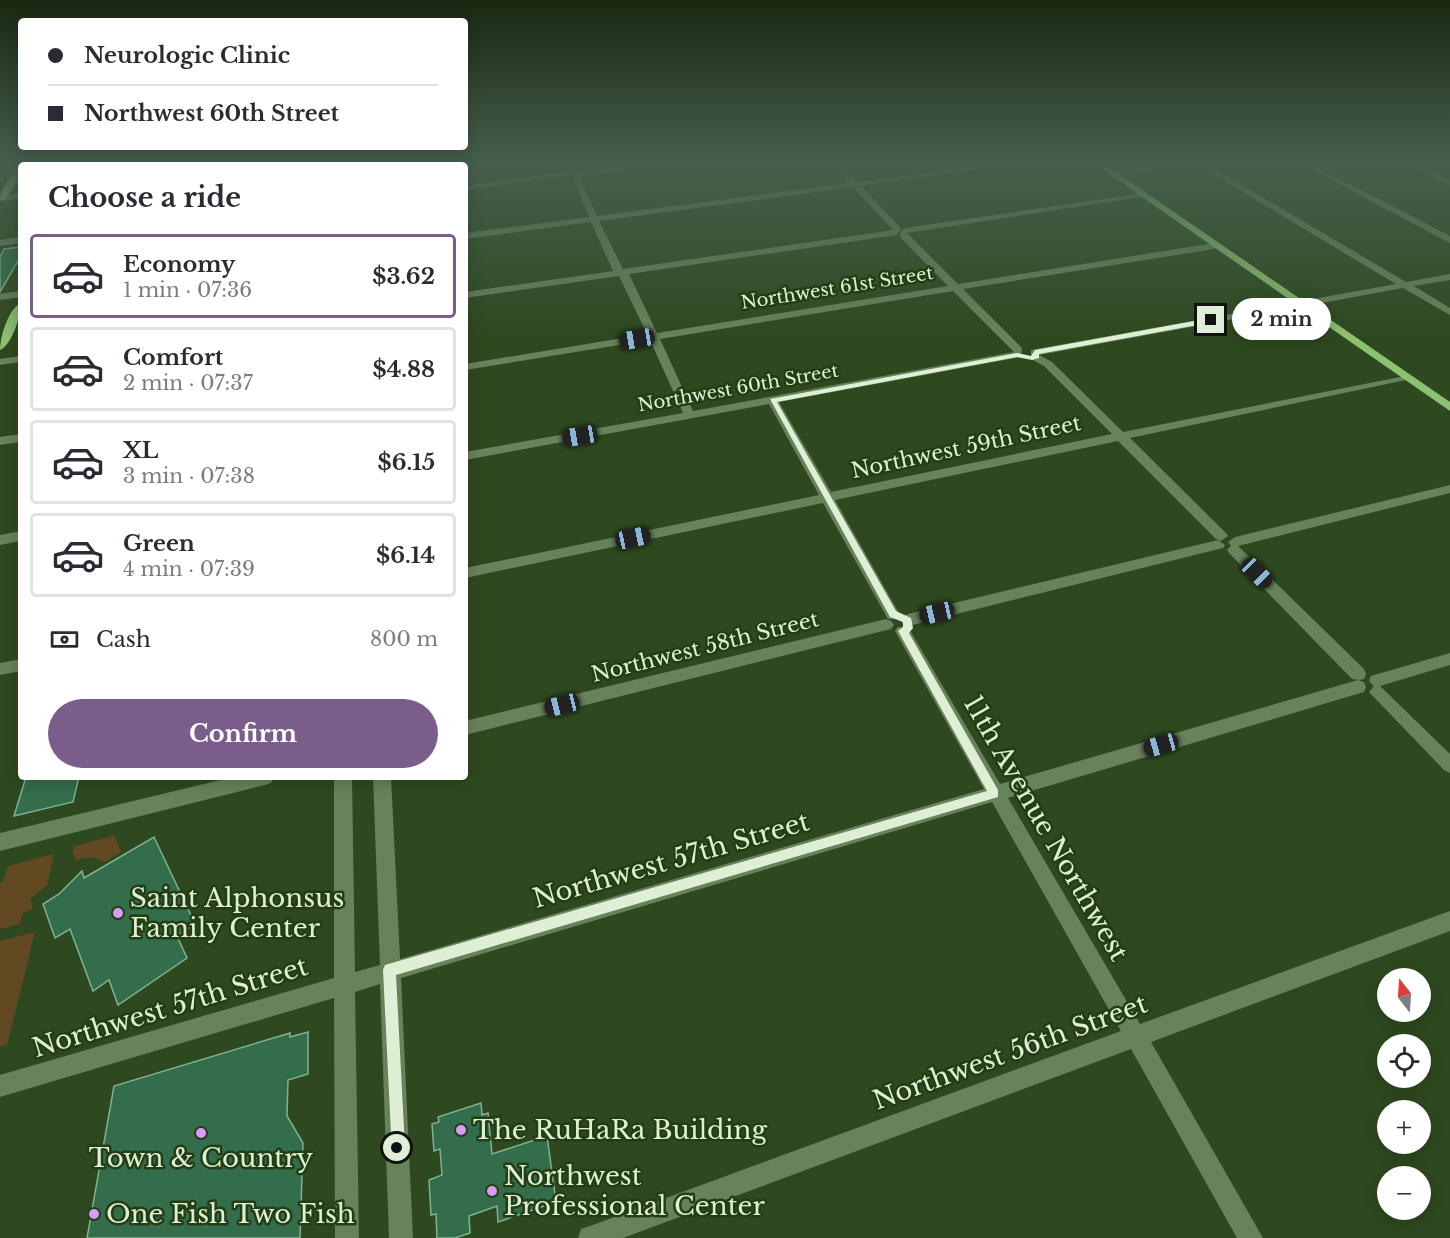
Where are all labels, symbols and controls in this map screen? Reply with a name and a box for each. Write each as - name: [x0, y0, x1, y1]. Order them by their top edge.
- text: Neurologic Clinic: [84, 42, 290, 69]
- text: Northwest 60th Street: [84, 100, 339, 127]
- text: Choose a ride: [48, 181, 241, 214]
- icon: car: [51, 249, 105, 303]
- text: Economy: [123, 251, 235, 278]
- street label: Northwest 61st Street: [739, 262, 935, 314]
- text: $3.62: [372, 263, 435, 290]
- text: 1 min · 07:36: [123, 278, 252, 302]
- callout: 2 min: [1232, 299, 1331, 341]
- route end: [1197, 306, 1224, 333]
- text: 2 min: [1250, 307, 1313, 331]
- car: [618, 327, 656, 351]
- icon: car: [51, 342, 105, 396]
- text: Comfort: [123, 344, 223, 371]
- text: $4.88: [373, 356, 435, 383]
- street label: Northwest 60th Street: [636, 359, 840, 416]
- text: 2 min · 07:37: [123, 371, 253, 395]
- street label: Northwest 59th Street: [849, 410, 1083, 484]
- car: [561, 424, 599, 448]
- icon: car: [51, 435, 105, 489]
- text: XL: [123, 437, 158, 464]
- text: $6.15: [378, 449, 435, 476]
- text: 3 min · 07:38: [123, 464, 255, 488]
- car: [614, 525, 652, 551]
- icon: car: [51, 528, 105, 582]
- text: Green: [123, 530, 195, 557]
- text: $6.14: [376, 542, 435, 569]
- car: [1238, 554, 1276, 592]
- text: 4 min · 07:39: [123, 557, 255, 581]
- car: [917, 600, 957, 626]
- street label: Northwest 58th Street: [589, 606, 821, 688]
- icon: cash: [48, 623, 81, 656]
- text: Cash: [96, 626, 151, 653]
- text: 800 m: [370, 627, 438, 651]
- street label: 11th Avenue Northwest: [957, 690, 1135, 967]
- car: [542, 692, 582, 718]
- button: Confirm: [48, 699, 438, 768]
- car: [1141, 731, 1181, 759]
- street label: Northwest 57th Street: [529, 805, 813, 915]
- place label: Saint Alphonsus Family Center: [130, 882, 344, 944]
- marker: Saint Alphonsus Family Center: [111, 906, 125, 920]
- street label: Northwest 57th Street: [28, 950, 312, 1064]
- north arrow: [1377, 968, 1431, 1022]
- map controls: [1377, 968, 1431, 1220]
- street label: Northwest 56th Street: [868, 987, 1152, 1117]
- button: locate: [1377, 1034, 1431, 1088]
- button: +: [1377, 1100, 1431, 1154]
- place label: The RuHaRa Building: [473, 1114, 767, 1146]
- marker: The RuHaRa Building: [454, 1123, 468, 1137]
- marker: Town & Country: [194, 1126, 208, 1140]
- route start: [383, 1134, 410, 1161]
- place label: Town & Country: [89, 1142, 314, 1174]
- place label: Northwest Professional Center: [504, 1160, 765, 1222]
- button: −: [1377, 1166, 1431, 1220]
- marker: Northwest Professional Center: [485, 1184, 499, 1198]
- place label: One Fish Two Fish: [106, 1198, 355, 1230]
- marker: One Fish Two Fish: [87, 1207, 101, 1221]

